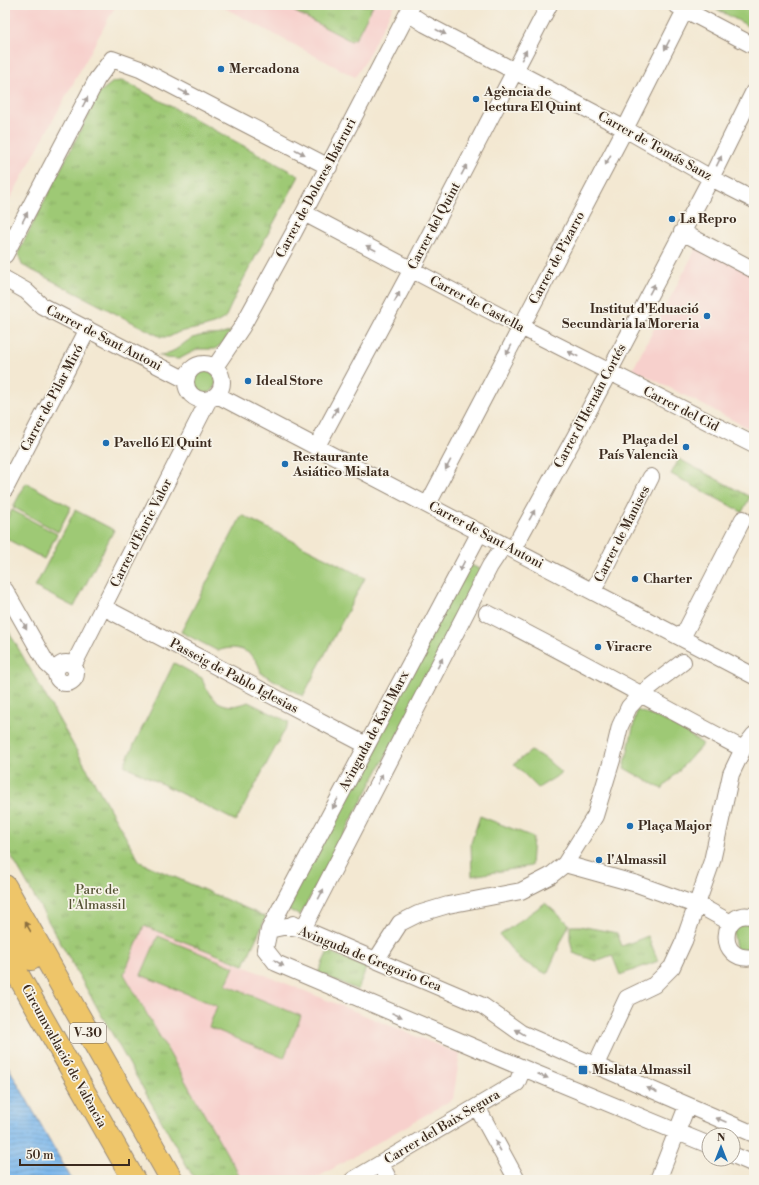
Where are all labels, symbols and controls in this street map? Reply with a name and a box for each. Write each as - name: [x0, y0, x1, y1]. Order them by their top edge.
- one-way arrow: [436, 29, 447, 36]
- one-way arrow: [664, 39, 670, 51]
- one-way arrow: [521, 49, 527, 60]
- place label: Mercadona: [229, 61, 300, 77]
- marker: Mercadona: [216, 64, 226, 74]
- place label: Agència de lectura El Quint: [483, 84, 581, 115]
- one-way arrow: [178, 89, 190, 95]
- marker: Agència de lectura El Quint: [471, 94, 481, 104]
- one-way arrow: [82, 96, 88, 108]
- street label: Carrer de Tomás Sanz: [595, 108, 715, 184]
- street label: Carrer de Dolores Ibárruri: [272, 115, 360, 261]
- one-way arrow: [294, 148, 305, 155]
- one-way arrow: [605, 155, 611, 166]
- one-way arrow: [716, 156, 722, 167]
- one-way arrow: [460, 164, 467, 176]
- street label: Carrer del Quint: [404, 179, 464, 272]
- street label: Carrer de Pizarro: [526, 209, 588, 307]
- one-way arrow: [21, 211, 28, 223]
- place label: La Repro: [680, 211, 737, 227]
- marker: La Repro: [667, 214, 677, 224]
- one-way arrow: [366, 245, 377, 251]
- street label: Carrer de Castella: [427, 272, 527, 336]
- one-way arrow: [649, 283, 655, 295]
- one-way arrow: [393, 291, 400, 303]
- place label: Institut d'Eduació Secundària la Moreria: [562, 301, 700, 332]
- street label: Carrer de Sant Antoni: [43, 302, 165, 374]
- marker: Institut d'Eduació Secundària la Moreria: [702, 311, 712, 321]
- street label: Carrer d'Hernán Cortés: [550, 341, 630, 471]
- street label: Carrer de Pilar Miró: [17, 342, 87, 454]
- one-way arrow: [506, 344, 512, 356]
- one-way arrow: [568, 351, 579, 357]
- place label: Ideal Store: [256, 373, 323, 389]
- marker: Ideal Store: [243, 376, 253, 386]
- street label: Carrer del Cid: [640, 383, 722, 435]
- one-way arrow: [332, 406, 339, 418]
- place label: Plaça del País Valencià: [599, 432, 679, 463]
- place label: Pavelló El Quint: [114, 435, 212, 451]
- marker: Pavelló El Quint: [101, 438, 111, 448]
- marker: Plaça del País Valencià: [681, 442, 691, 452]
- place label: Restaurante Asiático Mislata: [292, 449, 390, 480]
- marker: Restaurante Asiático Mislata: [280, 459, 290, 469]
- one-way arrow: [445, 459, 452, 471]
- street label: Carrer d'Enric Valor: [107, 476, 175, 590]
- street label: Carrer de Manises: [591, 483, 653, 585]
- street label: Carrer de Sant Antoni: [426, 498, 546, 572]
- one-way arrow: [528, 509, 535, 521]
- one-way arrow: [459, 560, 465, 572]
- place label: Charter: [643, 571, 693, 587]
- marker: Charter: [630, 574, 640, 584]
- one-way arrow: [21, 618, 28, 630]
- street label: Passeig de Pablo Iglesias: [167, 635, 301, 717]
- place label: Viracre: [605, 639, 652, 655]
- marker: Viracre: [593, 642, 603, 652]
- one-way arrow: [437, 657, 443, 669]
- street label: Avinguda de Karl Marx: [335, 668, 413, 795]
- one-way arrow: [377, 773, 384, 784]
- one-way arrow: [332, 798, 338, 810]
- place label: Plaça Major: [638, 818, 712, 834]
- marker: Plaça Major: [625, 821, 635, 831]
- place label: l'Almassil: [607, 852, 667, 868]
- marker: l'Almassil: [594, 855, 604, 865]
- park label: Parc de l'Almassil: [68, 882, 126, 913]
- one-way arrow: [317, 888, 324, 900]
- one-way arrow: [25, 921, 31, 933]
- street label: Avinguda de Gregorio Gea: [295, 923, 444, 995]
- one-way arrow: [273, 959, 284, 966]
- street label: Circumval·lació de València: [18, 982, 110, 1131]
- one-way arrow: [392, 1012, 404, 1018]
- road number: V-30: [70, 1023, 106, 1043]
- one-way arrow: [515, 1028, 525, 1036]
- place label: Mislata Almassil: [592, 1062, 692, 1078]
- marker: Mislata Almassil: [577, 1064, 589, 1076]
- one-way arrow: [537, 1074, 549, 1080]
- street label: Carrer del Baix Segura: [381, 1086, 503, 1168]
- one-way arrow: [645, 1087, 657, 1093]
- one-way arrow: [715, 1117, 726, 1123]
- north arrow: [701, 1127, 741, 1167]
- text: N: [717, 1131, 726, 1145]
- one-way arrow: [495, 1140, 502, 1152]
- scale bar: [20, 1141, 129, 1167]
- text: 50 m: [26, 1148, 54, 1163]

